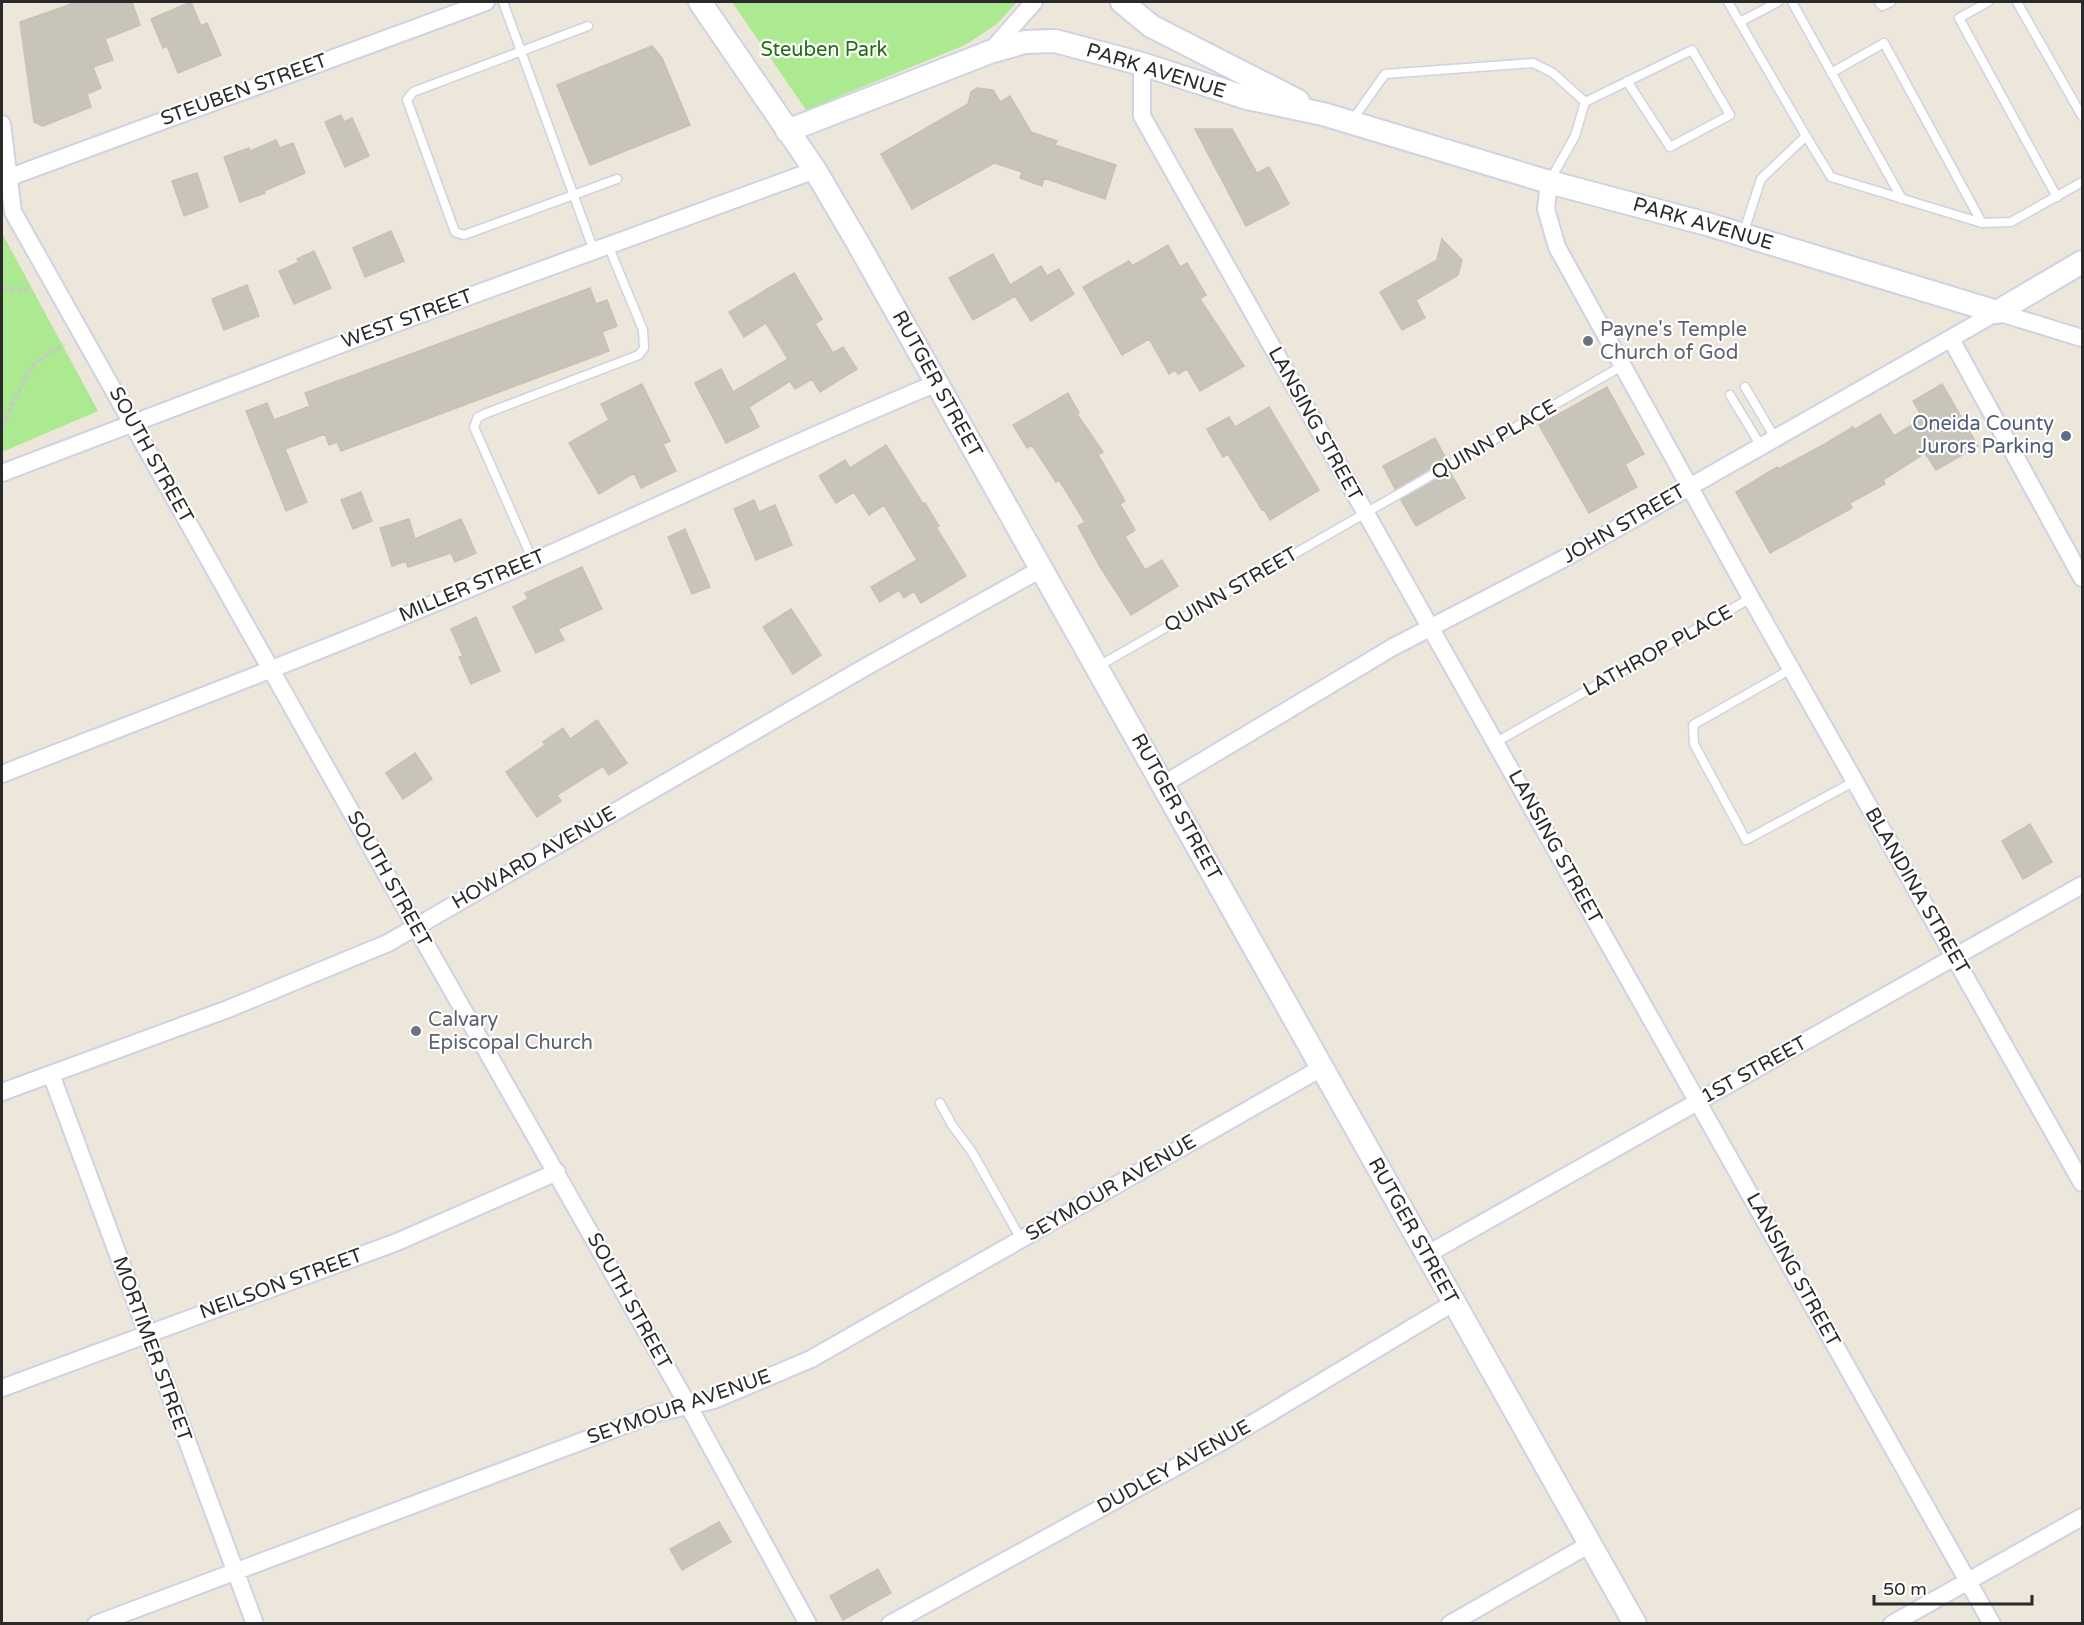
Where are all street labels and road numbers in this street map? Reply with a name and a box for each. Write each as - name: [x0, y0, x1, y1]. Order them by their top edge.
- street label: PARK AVENUE: [1083, 38, 1229, 104]
- street label: STEUBEN STREET: [158, 49, 330, 131]
- street label: PARK AVENUE: [1630, 192, 1776, 256]
- street label: WEST STREET: [338, 284, 476, 354]
- street label: RUTGER STREET: [887, 306, 987, 462]
- street label: LANSING STREET: [1263, 343, 1367, 505]
- street label: SOUTH STREET: [104, 383, 198, 527]
- street label: QUINN PLACE: [1427, 395, 1561, 485]
- street label: JOHN STREET: [1558, 479, 1690, 569]
- street label: QUINN STREET: [1160, 542, 1302, 638]
- street label: MILLER STREET: [396, 544, 548, 628]
- street label: LATHROP PLACE: [1579, 600, 1737, 702]
- street label: RUTGER STREET: [1126, 729, 1226, 885]
- street label: LANSING STREET: [1503, 766, 1607, 928]
- street label: HOWARD AVENUE: [448, 801, 620, 915]
- street label: BLANDINA STREET: [1859, 803, 1975, 979]
- street label: SOUTH STREET: [342, 807, 436, 951]
- street label: 1ST STREET: [1697, 1031, 1811, 1109]
- street label: SEYMOUR AVENUE: [1022, 1129, 1200, 1247]
- street label: RUTGER STREET: [1363, 1153, 1463, 1309]
- street label: LANSING STREET: [1741, 1189, 1845, 1351]
- street label: SOUTH STREET: [582, 1229, 676, 1373]
- street label: NEILSON STREET: [196, 1243, 366, 1325]
- street label: MORTIMER STREET: [107, 1253, 197, 1445]
- street label: SEYMOUR AVENUE: [584, 1364, 774, 1450]
- street label: DUDLEY AVENUE: [1093, 1415, 1255, 1519]

